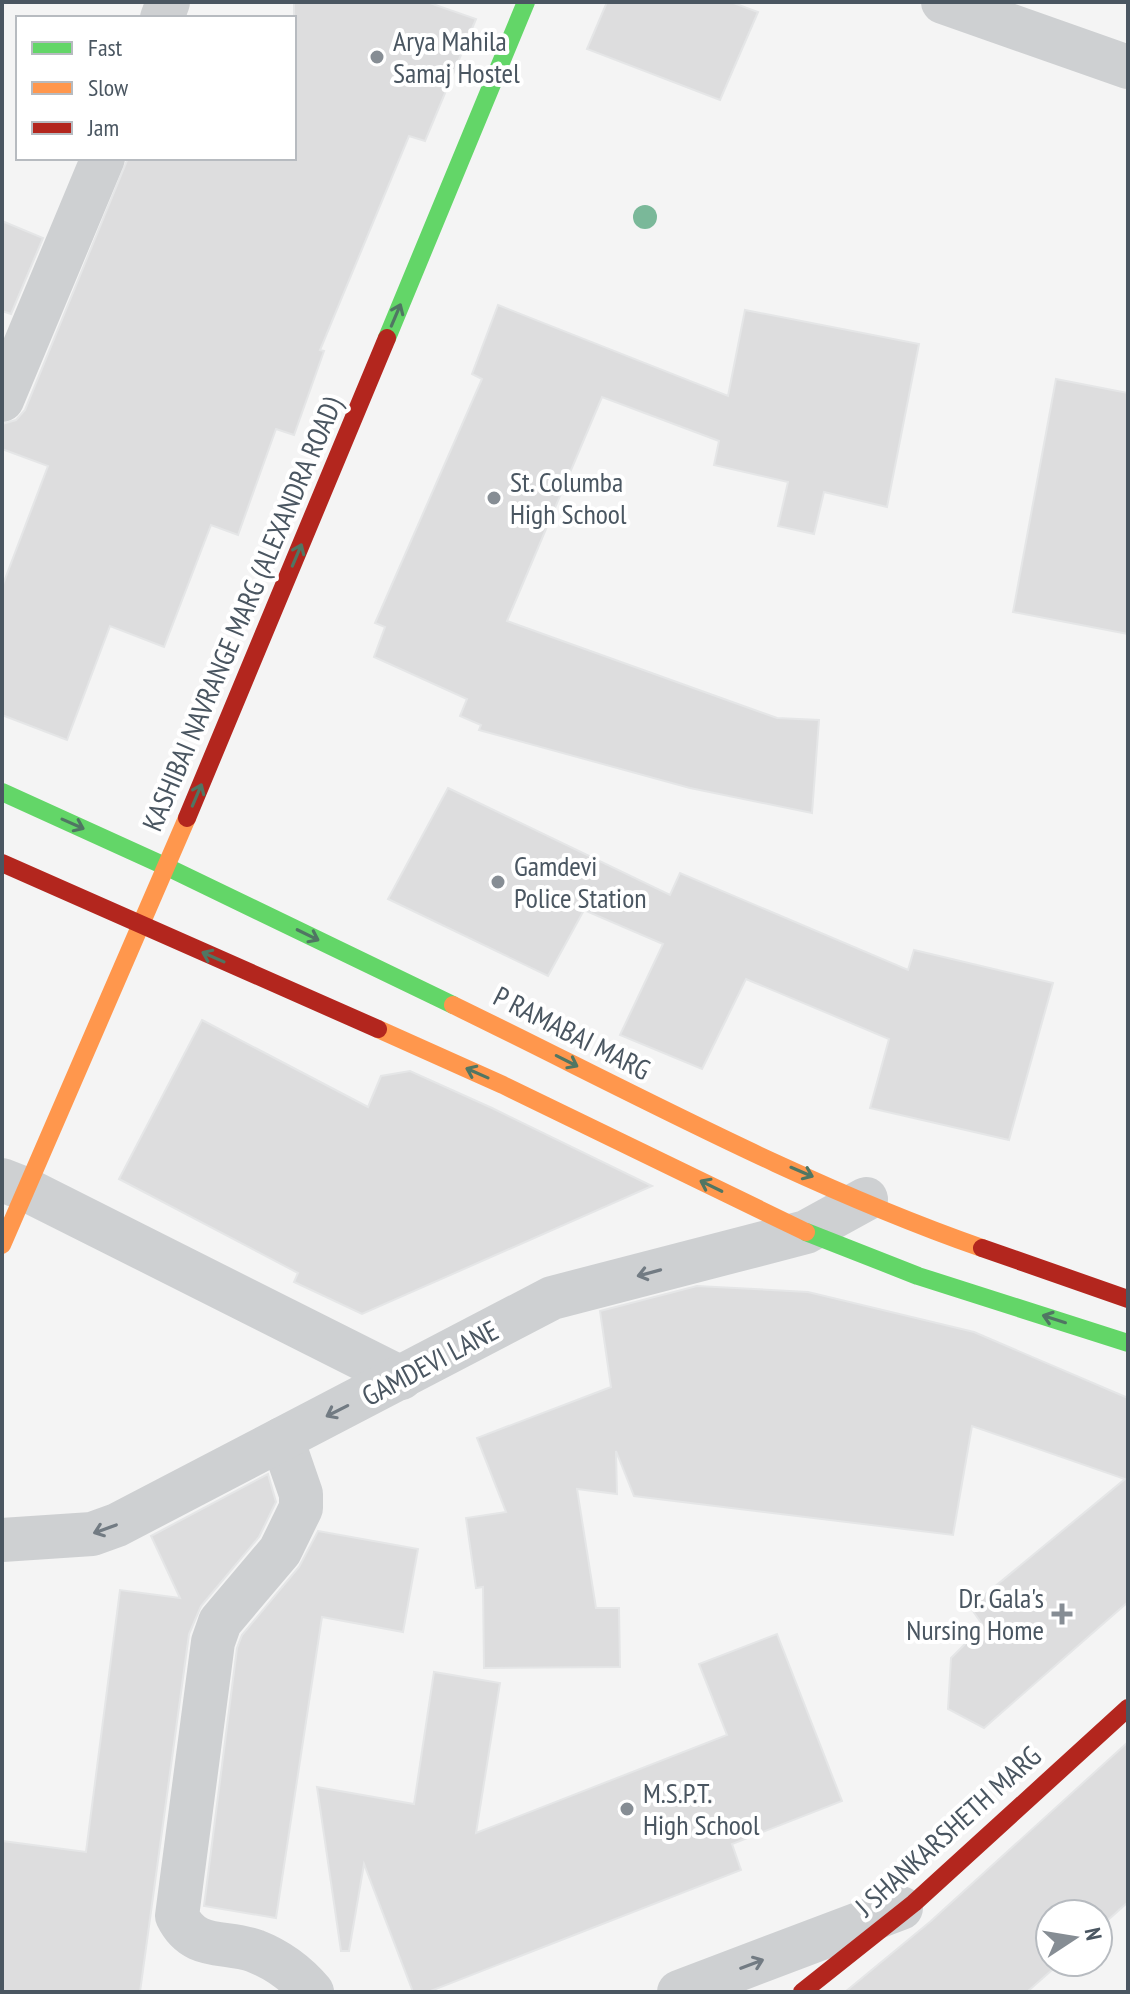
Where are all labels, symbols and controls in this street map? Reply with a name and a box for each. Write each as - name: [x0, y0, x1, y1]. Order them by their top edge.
- legend: [16, 16, 296, 160]
- place label: Arya Mahila Samaj Hostel: [393, 22, 520, 91]
- text: Fast: [88, 32, 123, 63]
- marker: Arya Mahila Samaj Hostel: [368, 48, 386, 66]
- text: Slow: [88, 72, 129, 103]
- text: Jam: [87, 112, 119, 143]
- one-way arrow: [390, 303, 405, 328]
- street label: KASHIBAI NAVRANGE MARG (ALEXANDRA ROAD): [133, 391, 350, 836]
- place label: St. Columba High School: [510, 463, 627, 532]
- marker: St. Columba High School: [485, 489, 503, 507]
- one-way arrow: [290, 543, 305, 568]
- one-way arrow: [191, 783, 206, 808]
- one-way arrow: [61, 817, 85, 832]
- place label: Gamdevi Police Station: [514, 847, 647, 916]
- marker: Gamdevi Police Station: [489, 873, 507, 891]
- one-way arrow: [296, 928, 320, 943]
- one-way arrow: [202, 948, 226, 963]
- street label: P RAMABAI MARG: [488, 977, 657, 1088]
- one-way arrow: [555, 1054, 579, 1070]
- one-way arrow: [465, 1065, 489, 1080]
- one-way arrow: [789, 1165, 814, 1180]
- one-way arrow: [699, 1178, 723, 1193]
- one-way arrow: [637, 1266, 663, 1281]
- street label: GAMDEVI LANE: [355, 1311, 504, 1414]
- one-way arrow: [1042, 1311, 1067, 1325]
- one-way arrow: [325, 1404, 349, 1420]
- one-way arrow: [93, 1523, 118, 1537]
- place label: Dr. Gala's Nursing Home: [906, 1579, 1044, 1648]
- marker: Dr. Gala's Nursing Home: [1051, 1603, 1073, 1625]
- street label: J SHANKARSHETH MARG: [846, 1737, 1048, 1925]
- place label: M.S.P.T. High School: [643, 1774, 760, 1843]
- marker: M.S.P.T. High School: [618, 1800, 636, 1818]
- north arrow: [1034, 1898, 1114, 1978]
- text: N: [1079, 1925, 1108, 1943]
- one-way arrow: [739, 1956, 764, 1970]

